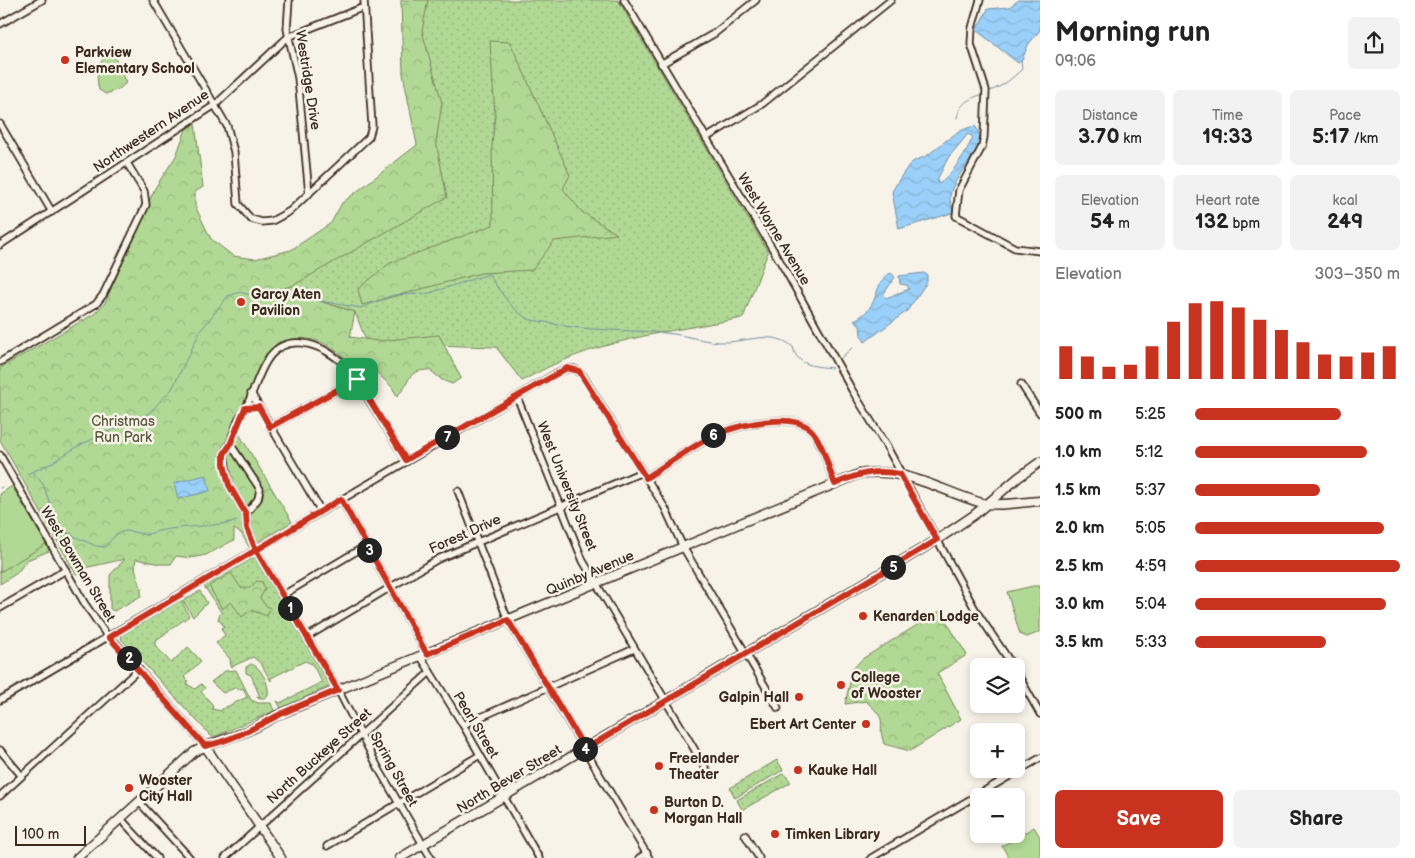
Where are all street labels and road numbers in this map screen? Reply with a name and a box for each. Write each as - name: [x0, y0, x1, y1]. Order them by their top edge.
- street label: Westridge Drive: [292, 29, 324, 131]
- street label: Northwestern Avenue: [90, 86, 212, 176]
- street label: West Wayne Avenue: [734, 170, 814, 288]
- street label: West University Street: [533, 419, 601, 554]
- street label: West Bowman Street: [37, 503, 120, 625]
- street label: Forest Drive: [426, 511, 504, 557]
- street label: Quinby Avenue: [543, 547, 637, 599]
- street label: Pearl Street: [450, 689, 503, 762]
- street label: North Buckeye Street: [263, 704, 375, 807]
- street label: Spring Street: [366, 729, 422, 810]
- street label: North Bever Street: [454, 741, 565, 817]

